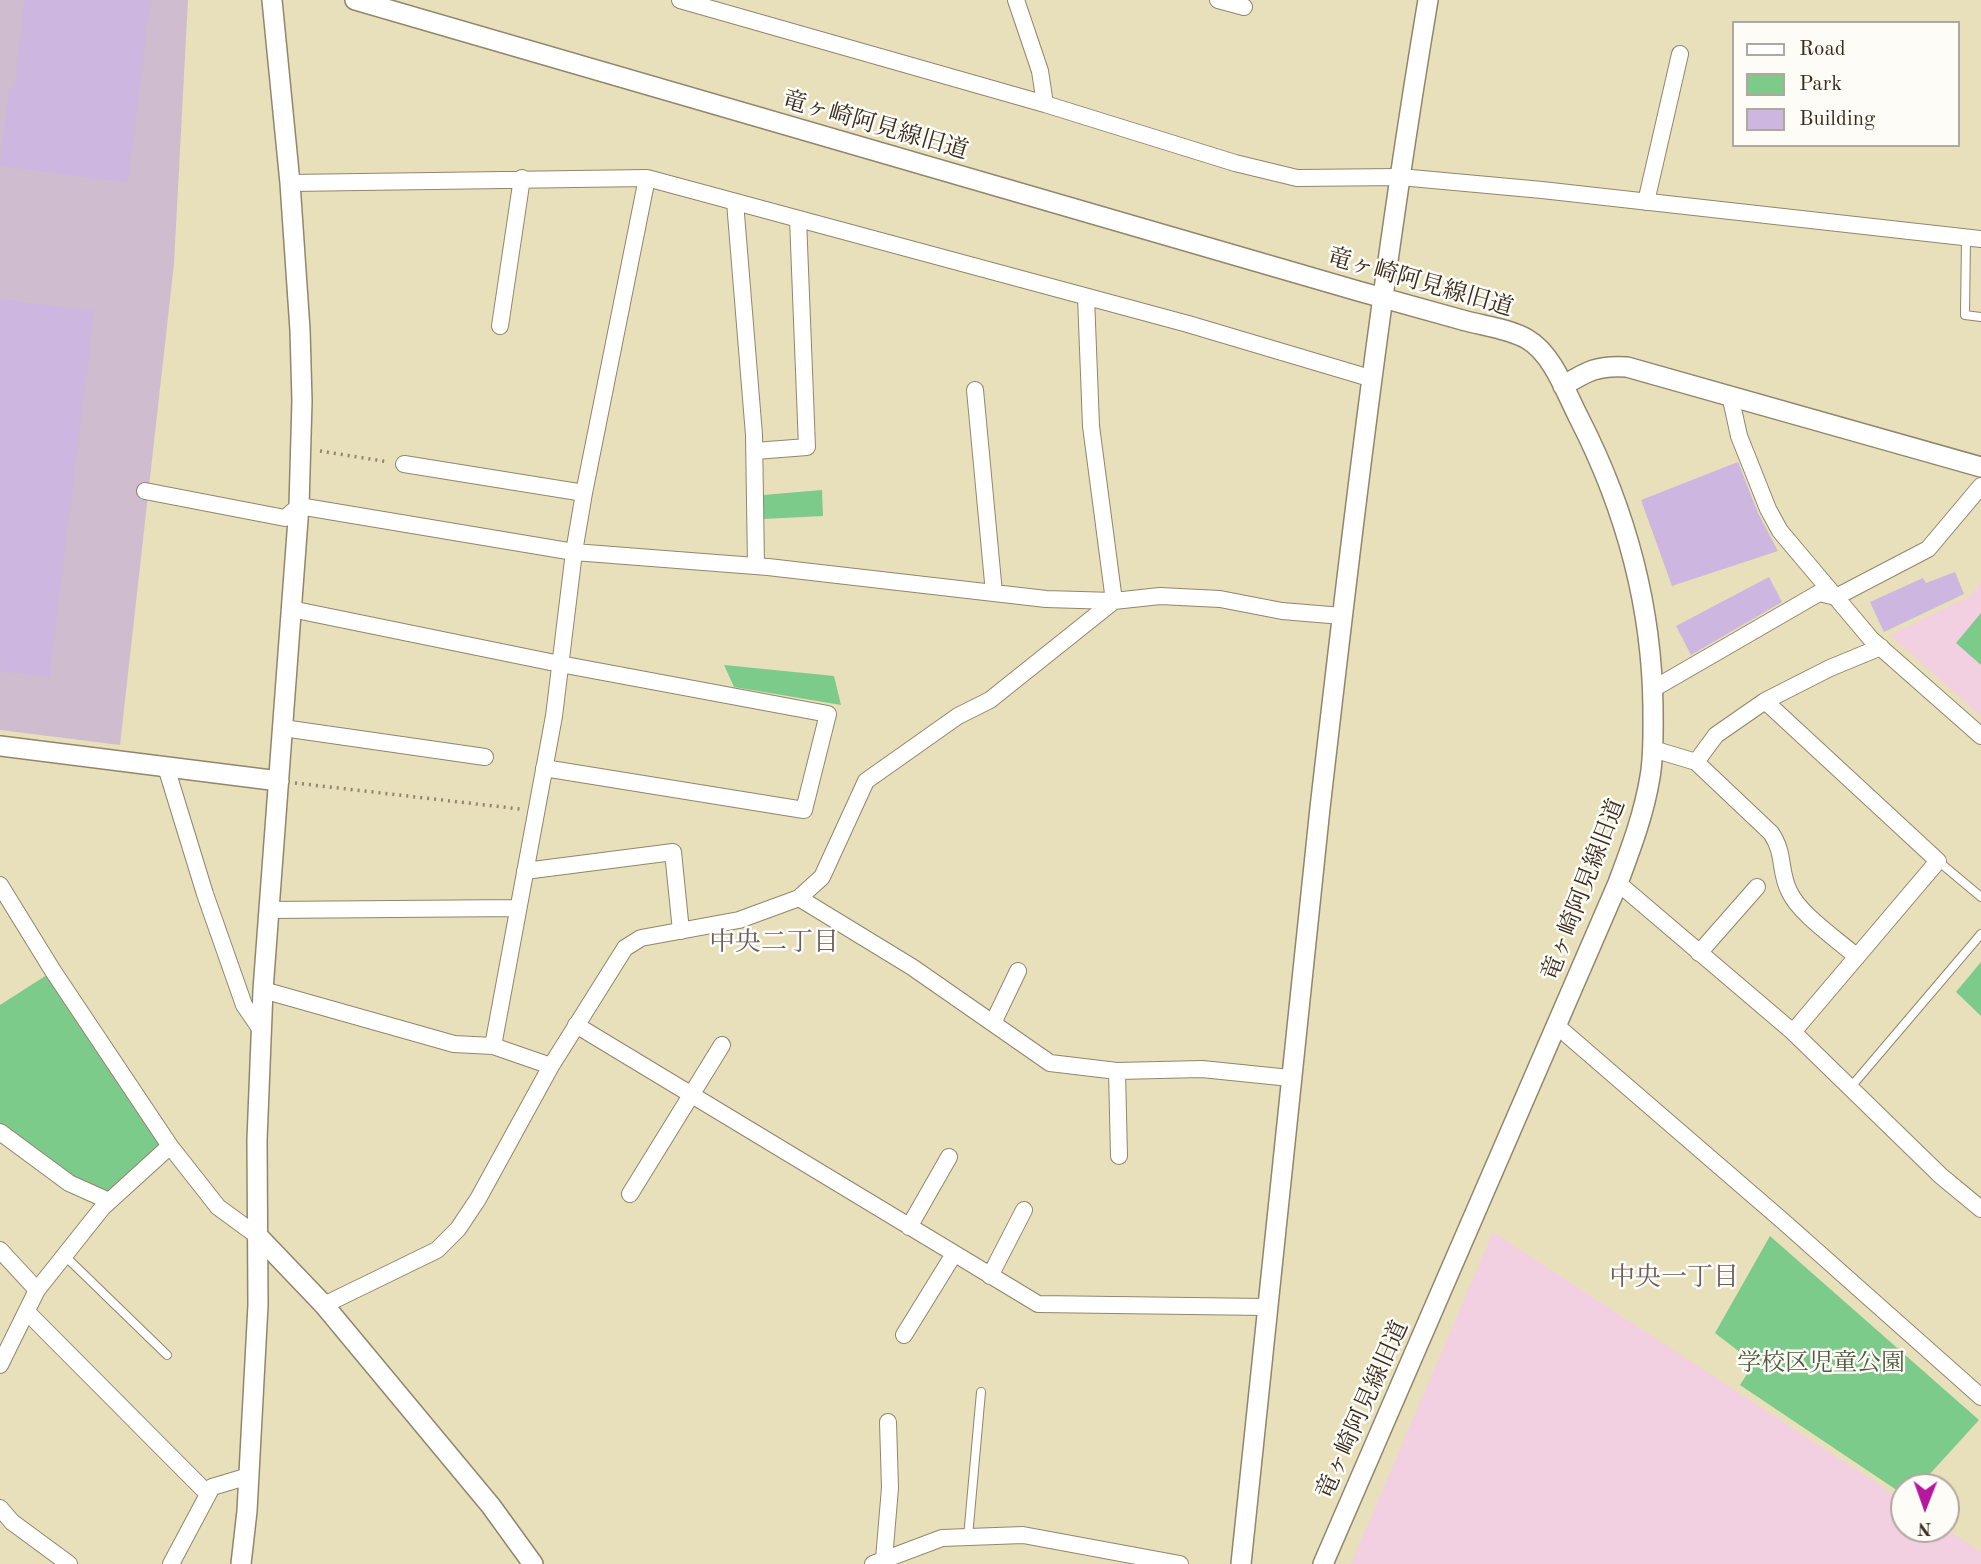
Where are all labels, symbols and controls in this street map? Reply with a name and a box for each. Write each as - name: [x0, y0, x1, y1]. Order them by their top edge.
- legend: [1732, 21, 1960, 147]
- text: Road: [1799, 39, 1846, 60]
- text: Park: [1799, 74, 1842, 95]
- street label: 竜ヶ崎阿見線旧道: [779, 86, 971, 166]
- text: Building: [1799, 109, 1875, 130]
- street label: 竜ヶ崎阿見線旧道: [1324, 243, 1516, 323]
- street label: 竜ヶ崎阿見線旧道: [1536, 795, 1632, 985]
- district label: 中央二丁目: [709, 927, 839, 959]
- district label: 中央一丁目: [1609, 1262, 1739, 1294]
- street label: 竜ヶ崎阿見線旧道: [1311, 1316, 1415, 1504]
- park label: 学校区児童公園: [1737, 1350, 1905, 1378]
- north arrow: [1890, 1473, 1960, 1543]
- text: N: [1917, 1518, 1932, 1537]

